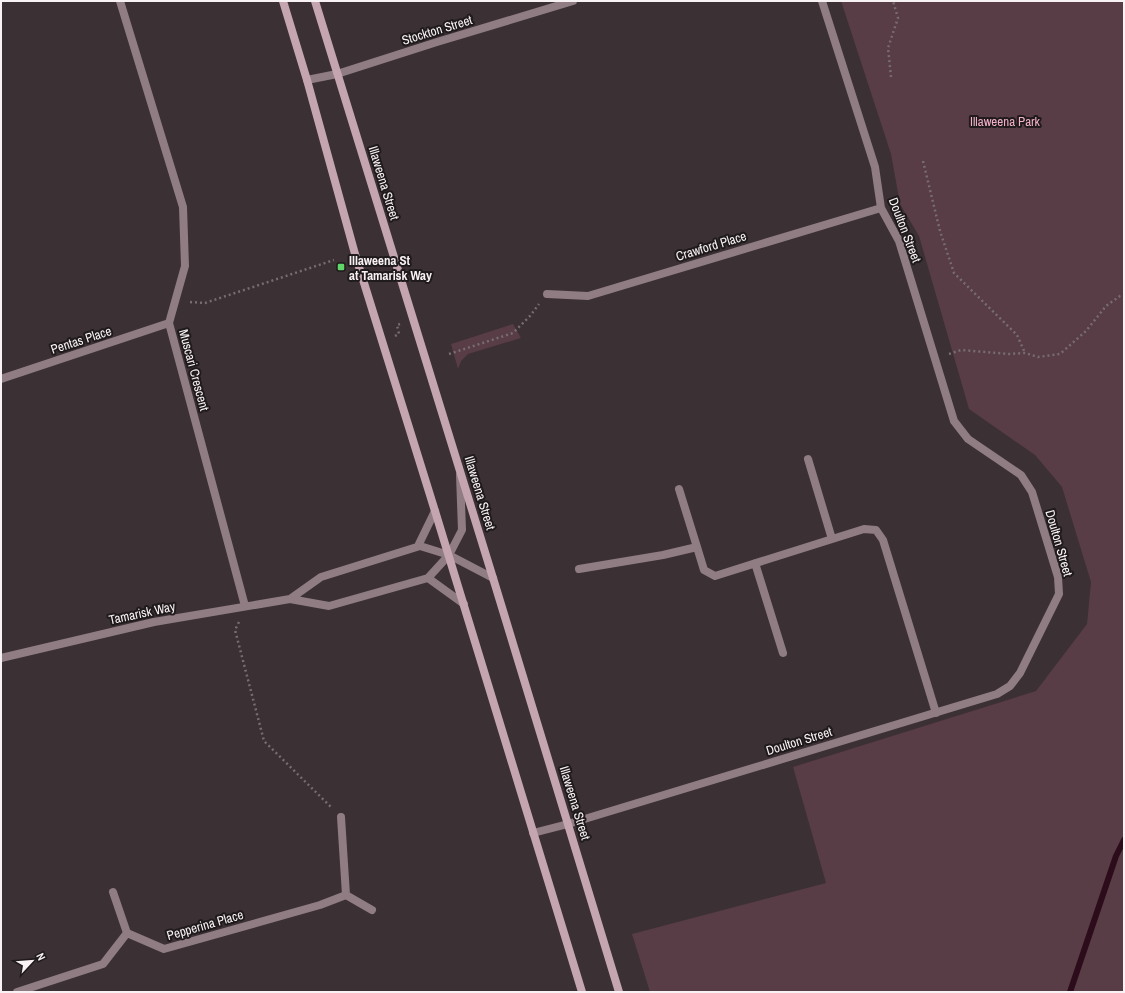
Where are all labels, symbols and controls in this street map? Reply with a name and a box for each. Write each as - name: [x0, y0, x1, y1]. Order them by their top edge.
- street label: Stockton Street: [400, 11, 474, 49]
- park label: Illaweena Park: [970, 113, 1041, 130]
- street label: Illaweena Street: [365, 144, 403, 222]
- street label: Doulton Street: [885, 195, 925, 265]
- street label: Crawford Place: [674, 227, 748, 265]
- place label: Illaweena St at Tamarisk Way: [349, 252, 432, 284]
- marker: Illaweena St at Tamarisk Way: [336, 262, 346, 272]
- street label: Pentas Place: [48, 322, 114, 358]
- street label: Muscari Crescent: [175, 327, 213, 413]
- street label: Illaweena Street: [461, 454, 499, 532]
- street label: Doulton Street: [1041, 508, 1077, 578]
- street label: Tamarisk Way: [107, 598, 177, 628]
- street label: Doulton Street: [764, 723, 834, 759]
- street label: Illaweena Street: [556, 764, 594, 842]
- street label: Pepperina Place: [165, 906, 245, 944]
- north arrow: [12, 941, 52, 981]
- text: N: [33, 951, 49, 963]

